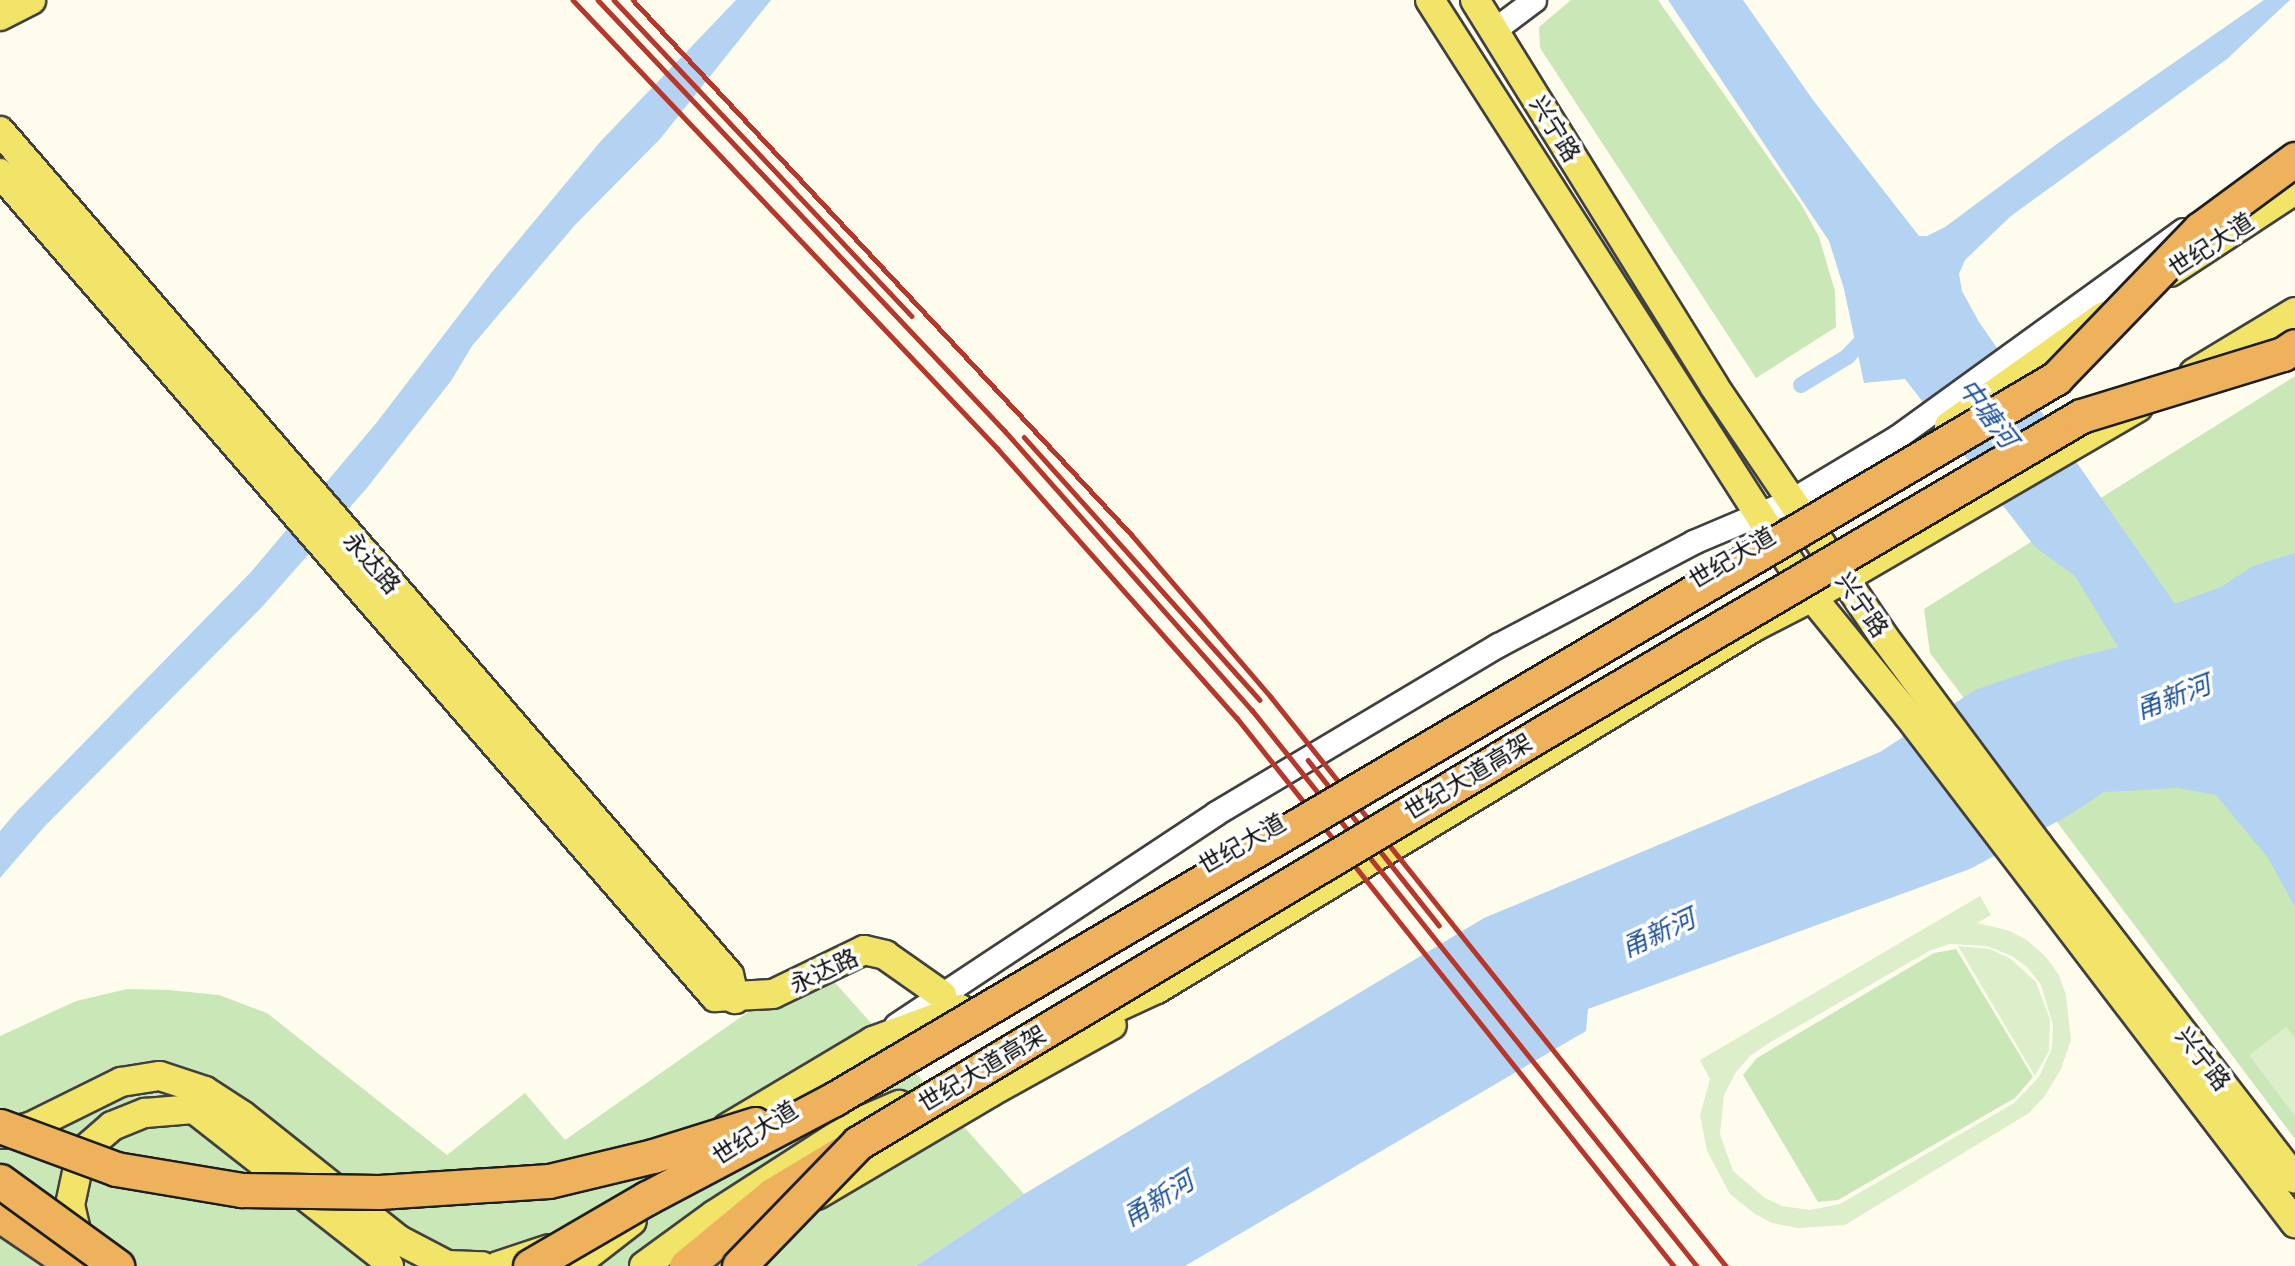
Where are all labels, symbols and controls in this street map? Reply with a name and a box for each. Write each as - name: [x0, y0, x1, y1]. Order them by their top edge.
- street label: 兴宁路: [1524, 91, 1586, 167]
- street label: 世纪大道: [2163, 207, 2259, 283]
- water label: 中塘河: [1952, 372, 2024, 454]
- street label: 世纪大道: [1683, 521, 1781, 595]
- street label: 永达路: [338, 526, 406, 600]
- street label: 兴宁路: [1830, 567, 1894, 643]
- water label: 甬新河: [2131, 668, 2215, 726]
- street label: 世纪大道高架: [1399, 728, 1537, 826]
- street label: 世纪大道: [1193, 808, 1291, 880]
- water label: 甬新河: [1616, 902, 1700, 964]
- street label: 永达路: [785, 943, 863, 999]
- street label: 世纪大道高架: [913, 1020, 1051, 1118]
- street label: 兴宁路: [2169, 1022, 2237, 1096]
- street label: 世纪大道: [707, 1095, 803, 1171]
- water label: 甬新河: [1117, 1165, 1199, 1233]

